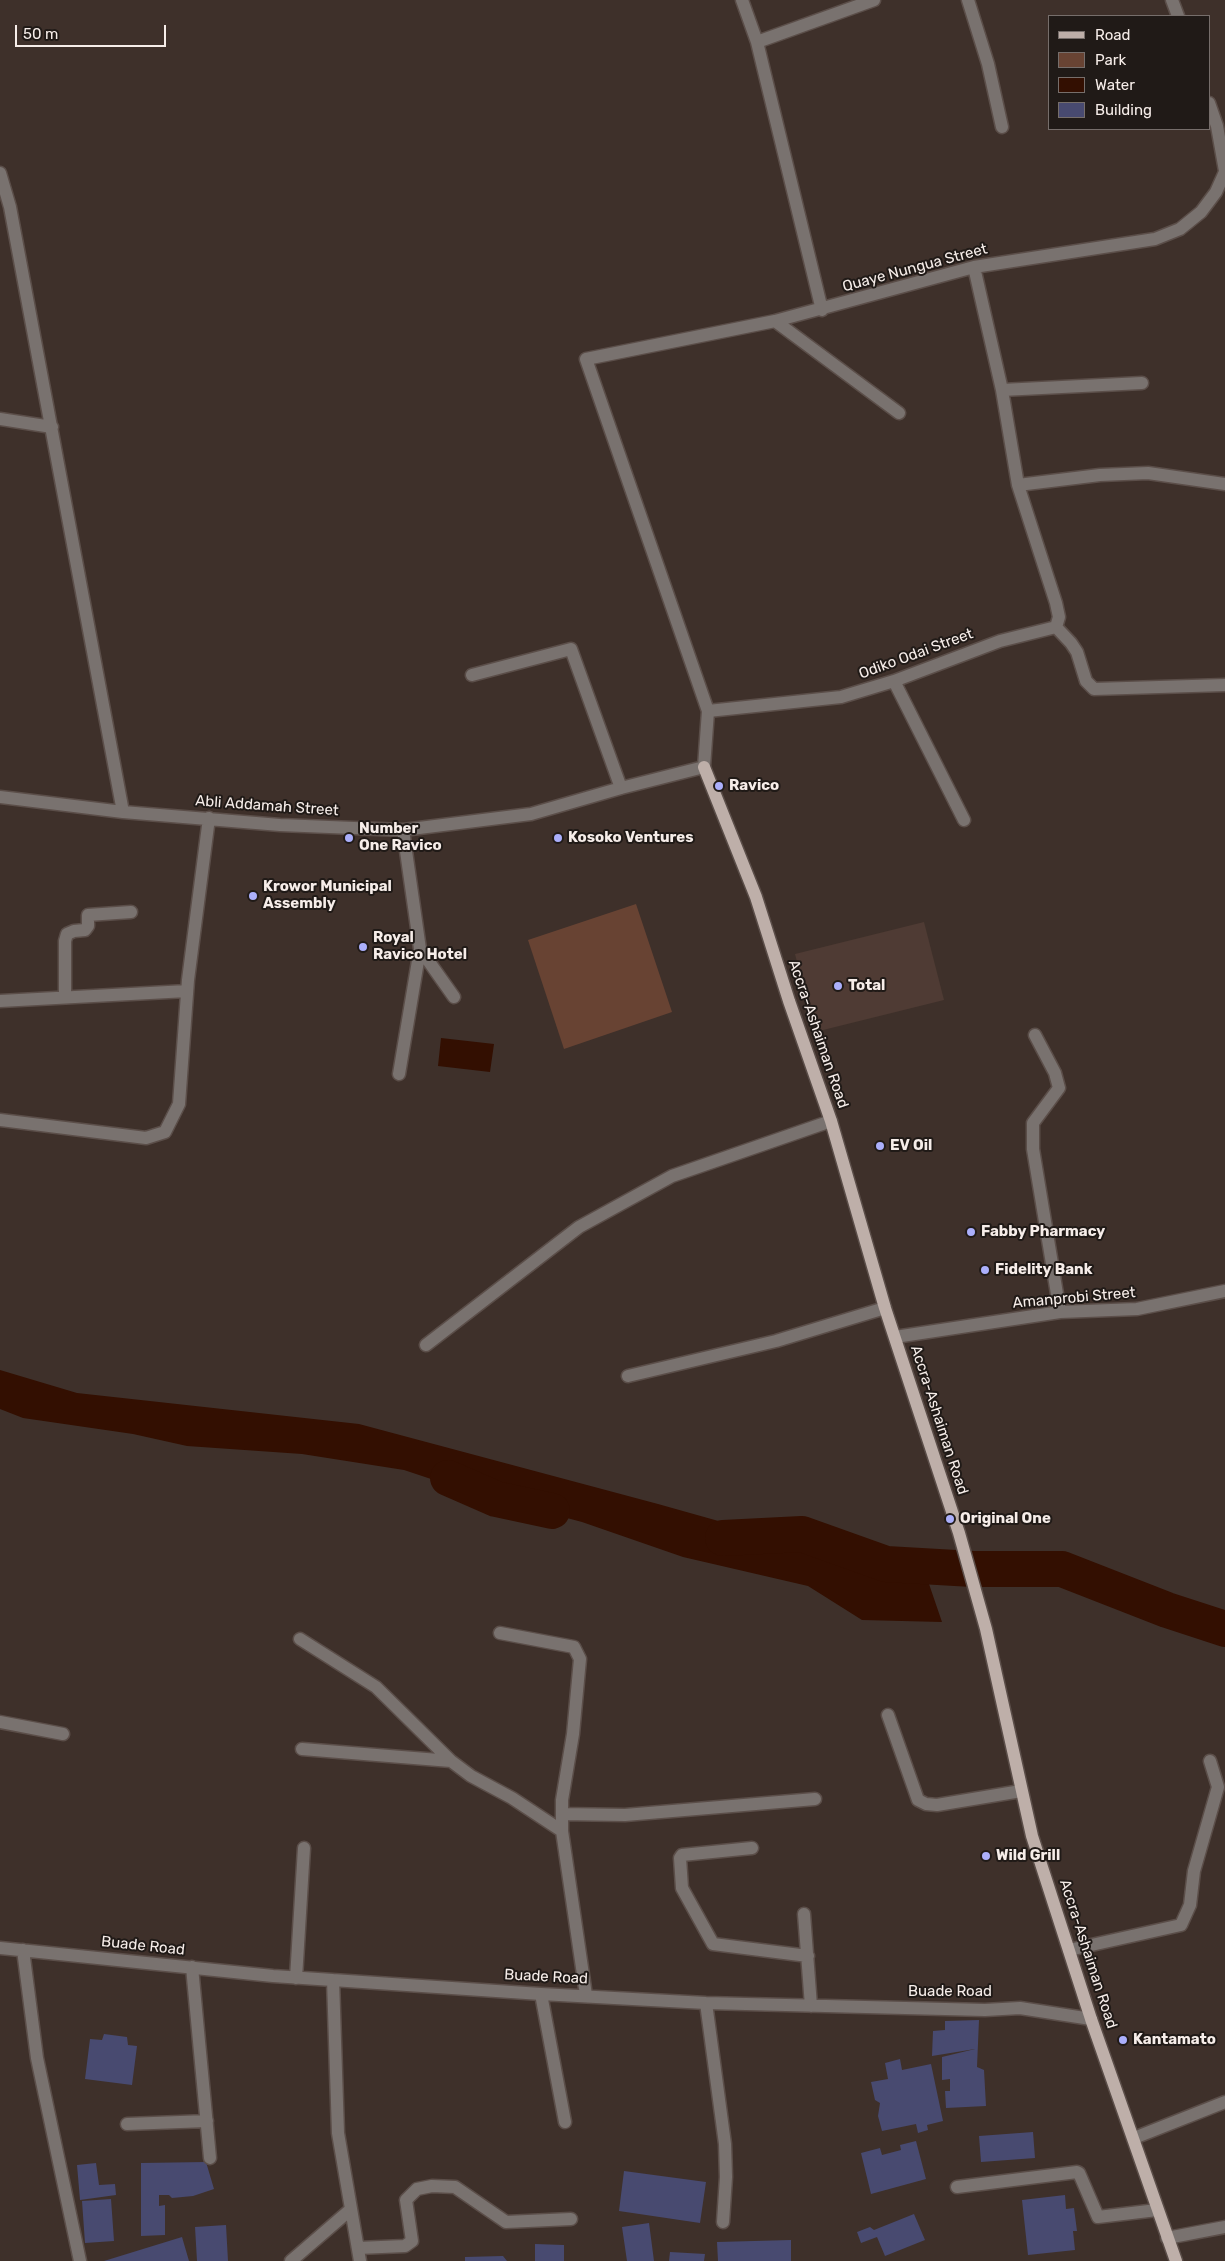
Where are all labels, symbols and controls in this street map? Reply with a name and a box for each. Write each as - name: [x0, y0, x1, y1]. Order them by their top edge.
- scale bar: [18, 15, 169, 47]
- legend: [1048, 15, 1210, 130]
- text: 50 m: [23, 25, 58, 43]
- text: Road: [1095, 26, 1131, 44]
- text: Park: [1095, 51, 1126, 69]
- text: Water: [1095, 76, 1135, 94]
- text: Building: [1095, 101, 1152, 119]
- street label: Quaye Nungua Street: [841, 240, 989, 296]
- street label: Odiko Odai Street: [856, 625, 976, 683]
- place label: Ravico: [729, 777, 779, 795]
- marker: Ravico: [713, 780, 725, 792]
- street label: Abli Addamah Street: [195, 792, 339, 820]
- place label: Number One Ravico: [359, 820, 442, 855]
- place label: Kosoko Ventures: [568, 829, 694, 847]
- marker: Number One Ravico: [343, 832, 355, 844]
- marker: Kosoko Ventures: [552, 832, 564, 844]
- place label: Krowor Municipal Assembly: [263, 878, 392, 913]
- marker: Krowor Municipal Assembly: [247, 890, 259, 902]
- place label: Royal Ravico Hotel: [373, 929, 467, 964]
- marker: Royal Ravico Hotel: [357, 941, 369, 953]
- street label: Accra-Ashaiman Road: [784, 957, 852, 1111]
- place label: Total: [848, 977, 885, 995]
- marker: Total: [832, 980, 844, 992]
- place label: EV Oil: [890, 1137, 932, 1155]
- marker: EV Oil: [874, 1140, 886, 1152]
- place label: Fabby Pharmacy: [981, 1223, 1105, 1241]
- marker: Fabby Pharmacy: [965, 1226, 977, 1238]
- place label: Fidelity Bank: [995, 1261, 1092, 1279]
- marker: Fidelity Bank: [979, 1264, 991, 1276]
- street label: Amanprobi Street: [1012, 1284, 1136, 1312]
- street label: Accra-Ashaiman Road: [906, 1343, 972, 1497]
- place label: Original One: [960, 1510, 1051, 1528]
- marker: Original One: [944, 1513, 956, 1525]
- place label: Wild Grill: [996, 1847, 1060, 1865]
- marker: Wild Grill: [980, 1850, 992, 1862]
- street label: Accra-Ashaiman Road: [1055, 1877, 1121, 2031]
- street label: Buade Road: [100, 1933, 186, 1959]
- street label: Buade Road: [504, 1966, 588, 1988]
- street label: Buade Road: [908, 1983, 992, 2001]
- place label: Kantamato: [1133, 2031, 1216, 2049]
- marker: Kantamato: [1117, 2034, 1129, 2046]

